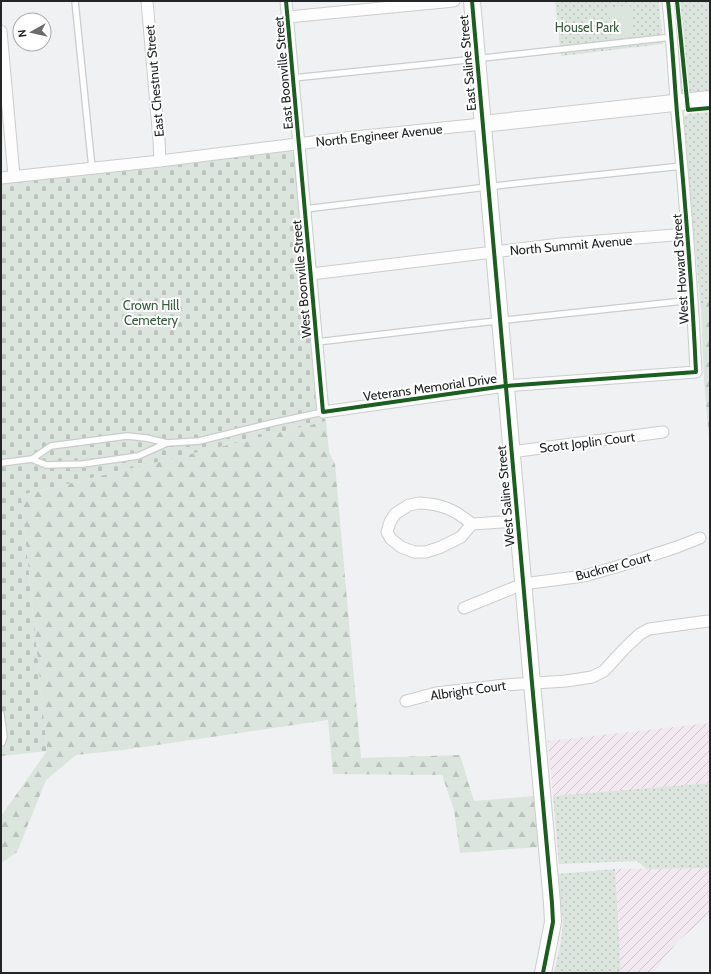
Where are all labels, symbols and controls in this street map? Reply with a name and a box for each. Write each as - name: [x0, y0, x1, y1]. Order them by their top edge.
- north arrow: [12, 12, 52, 52]
- street label: East Saline Street: [455, 14, 479, 112]
- street label: East Boonville Street: [270, 15, 296, 130]
- park label: Housel Park: [555, 19, 619, 35]
- street label: East Chestnut Street: [141, 24, 167, 138]
- text: N: [15, 29, 30, 38]
- street label: North Engineer Avenue: [315, 120, 443, 150]
- street label: West Howard Street: [668, 213, 692, 325]
- street label: West Boonville Street: [288, 219, 314, 339]
- street label: North Summit Avenue: [509, 232, 633, 258]
- park label: Crown Hill Cemetery: [123, 297, 179, 328]
- street label: Veterans Memorial Drive: [362, 370, 498, 404]
- street label: Scott Joplin Court: [538, 428, 636, 456]
- street label: West Saline Street: [493, 444, 517, 547]
- street label: Buckner Court: [574, 548, 653, 584]
- street label: Albright Court: [429, 677, 507, 703]

